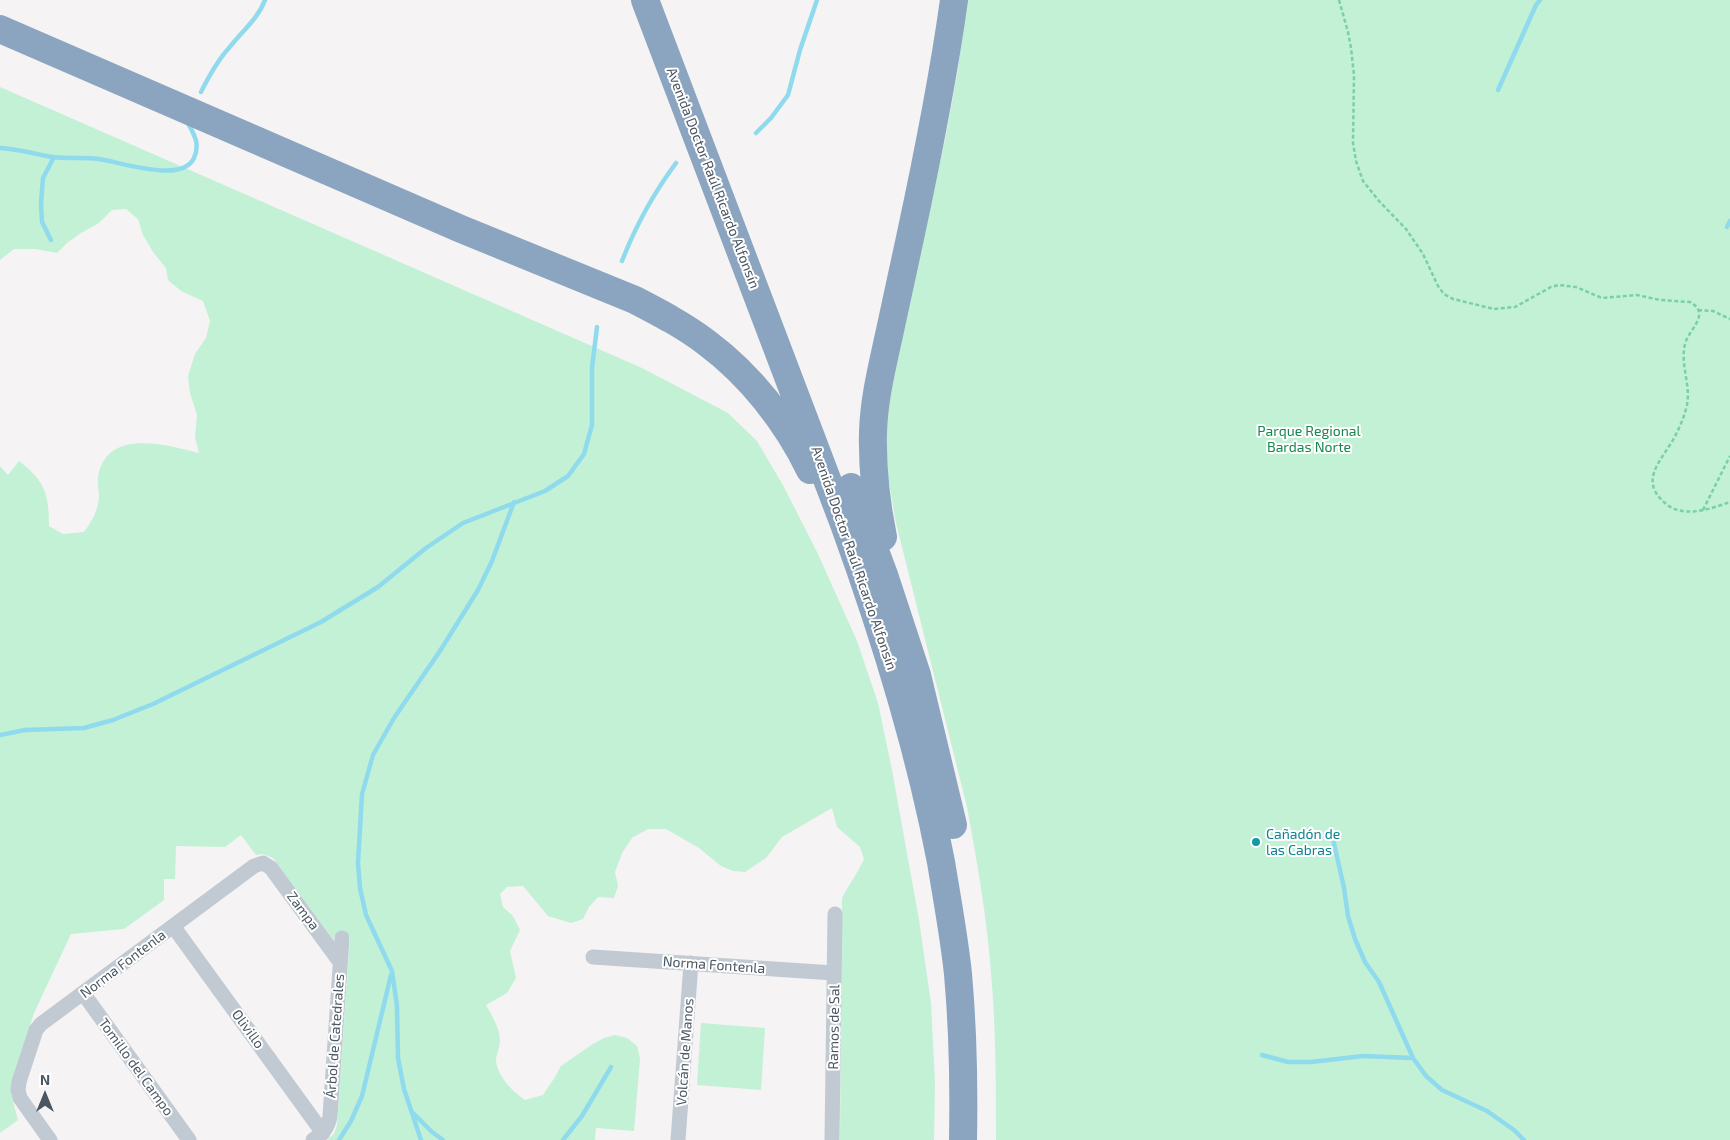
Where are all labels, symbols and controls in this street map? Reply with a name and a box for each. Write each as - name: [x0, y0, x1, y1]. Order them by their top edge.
- street label: Avenida Doctor Raúl Ricardo Alfonsín: [663, 65, 763, 291]
- park label: Parque Regional Bardas Norte: [1257, 423, 1361, 456]
- street label: Avenida Doctor Raúl Ricardo Alfonsín: [808, 444, 900, 672]
- place label: Cañadón de las Cabras: [1266, 826, 1340, 859]
- marker: Cañadón de las Cabras: [1250, 836, 1262, 848]
- street label: Zampa: [283, 889, 323, 933]
- street label: Norma Fontenla: [77, 926, 169, 1002]
- street label: Norma Fontenla: [662, 953, 766, 977]
- street label: Árbol de Catedrales: [322, 973, 348, 1099]
- street label: Ramos de Sal: [825, 984, 843, 1070]
- street label: Volcán de Manos: [673, 998, 697, 1106]
- street label: Olivillo: [228, 1006, 268, 1052]
- street label: Tomillo del Campo: [95, 1015, 177, 1119]
- north arrow: [20, 1070, 70, 1120]
- text: N: [40, 1071, 50, 1088]

